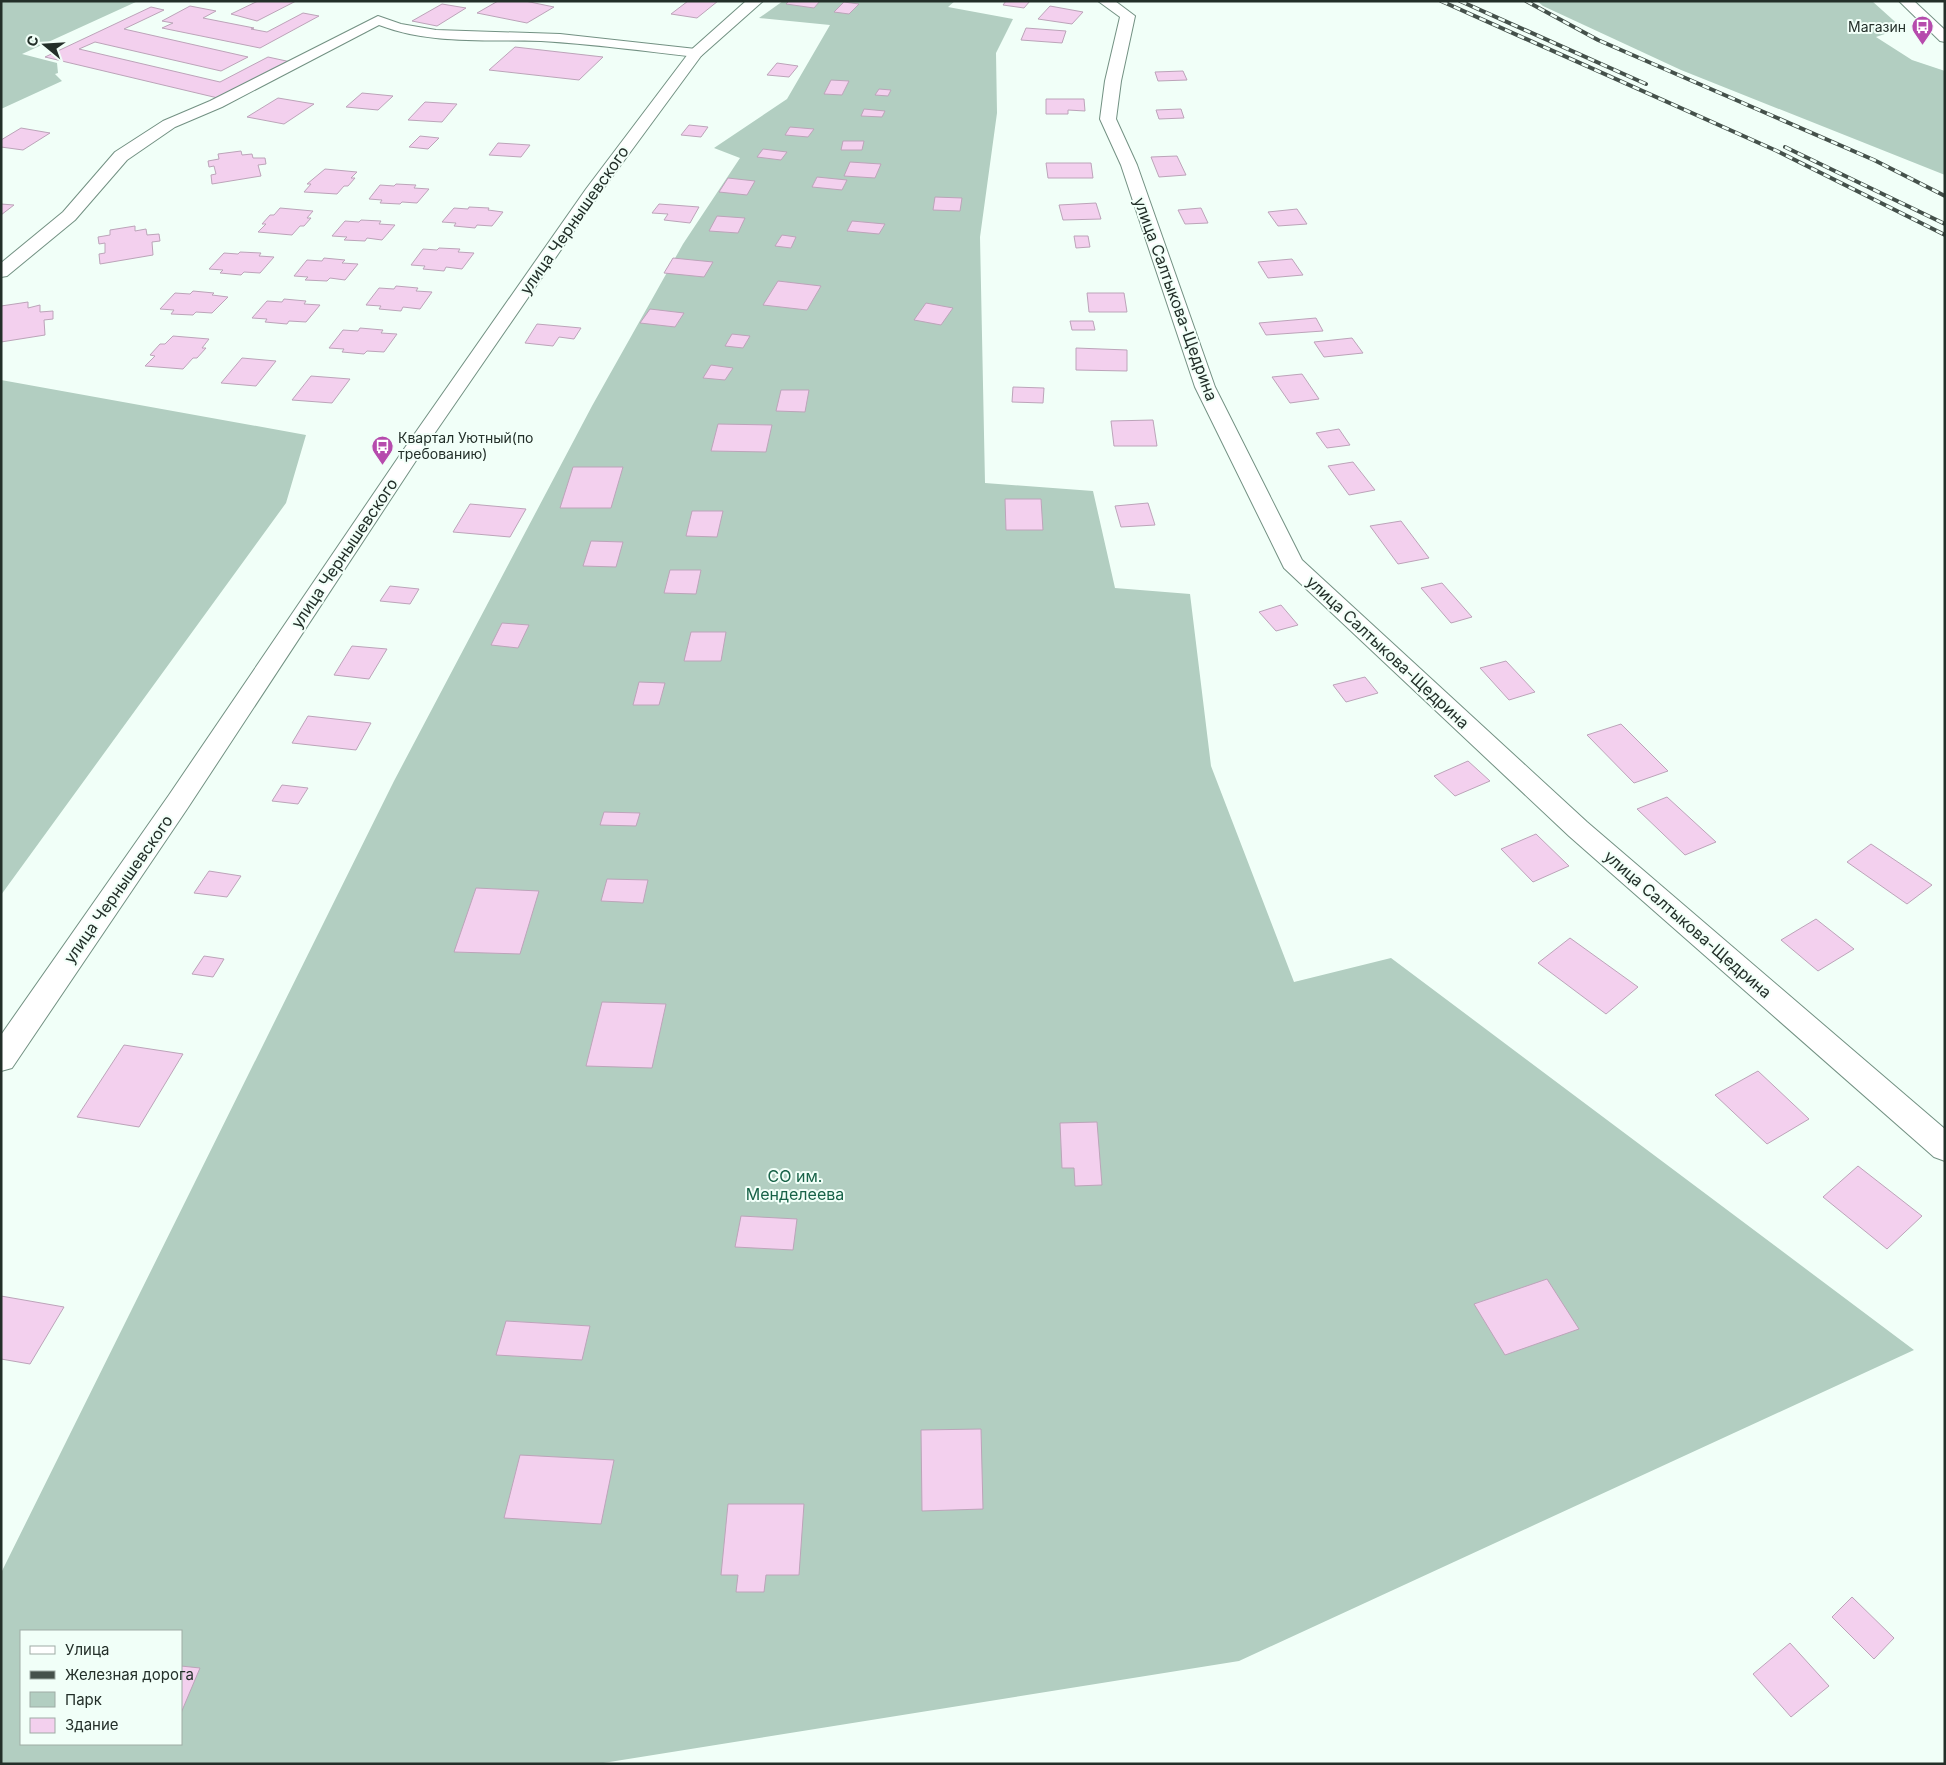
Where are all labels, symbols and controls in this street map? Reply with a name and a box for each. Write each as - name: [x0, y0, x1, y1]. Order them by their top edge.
- bus stop icon: Магазин: [1910, 15, 1934, 46]
- place label: Магазин: [1848, 18, 1906, 35]
- north arrow: [20, 20, 70, 70]
- text: С: [22, 33, 42, 48]
- street label: улица Чернышевского: [515, 142, 633, 298]
- street label: улица Салтыкова-Щедрина: [1130, 194, 1222, 404]
- place label: Квартал Уютный(по требованию): [398, 429, 534, 462]
- bus stop icon: Квартал Уютный(по требованию): [370, 434, 394, 465]
- street label: улица Чернышевского: [286, 474, 402, 632]
- street label: улица Салтыкова-Щедрина: [1302, 571, 1474, 733]
- street label: улица Чернышевского: [59, 811, 177, 967]
- street label: улица Салтыкова-Щедрина: [1600, 846, 1776, 1002]
- park label: СО им. Менделеева: [746, 1166, 844, 1204]
- legend: [20, 1630, 182, 1745]
- text: Улица: [65, 1640, 109, 1659]
- text: Железная дорога: [65, 1665, 194, 1684]
- text: Парк: [65, 1690, 102, 1709]
- text: Здание: [65, 1715, 119, 1734]

